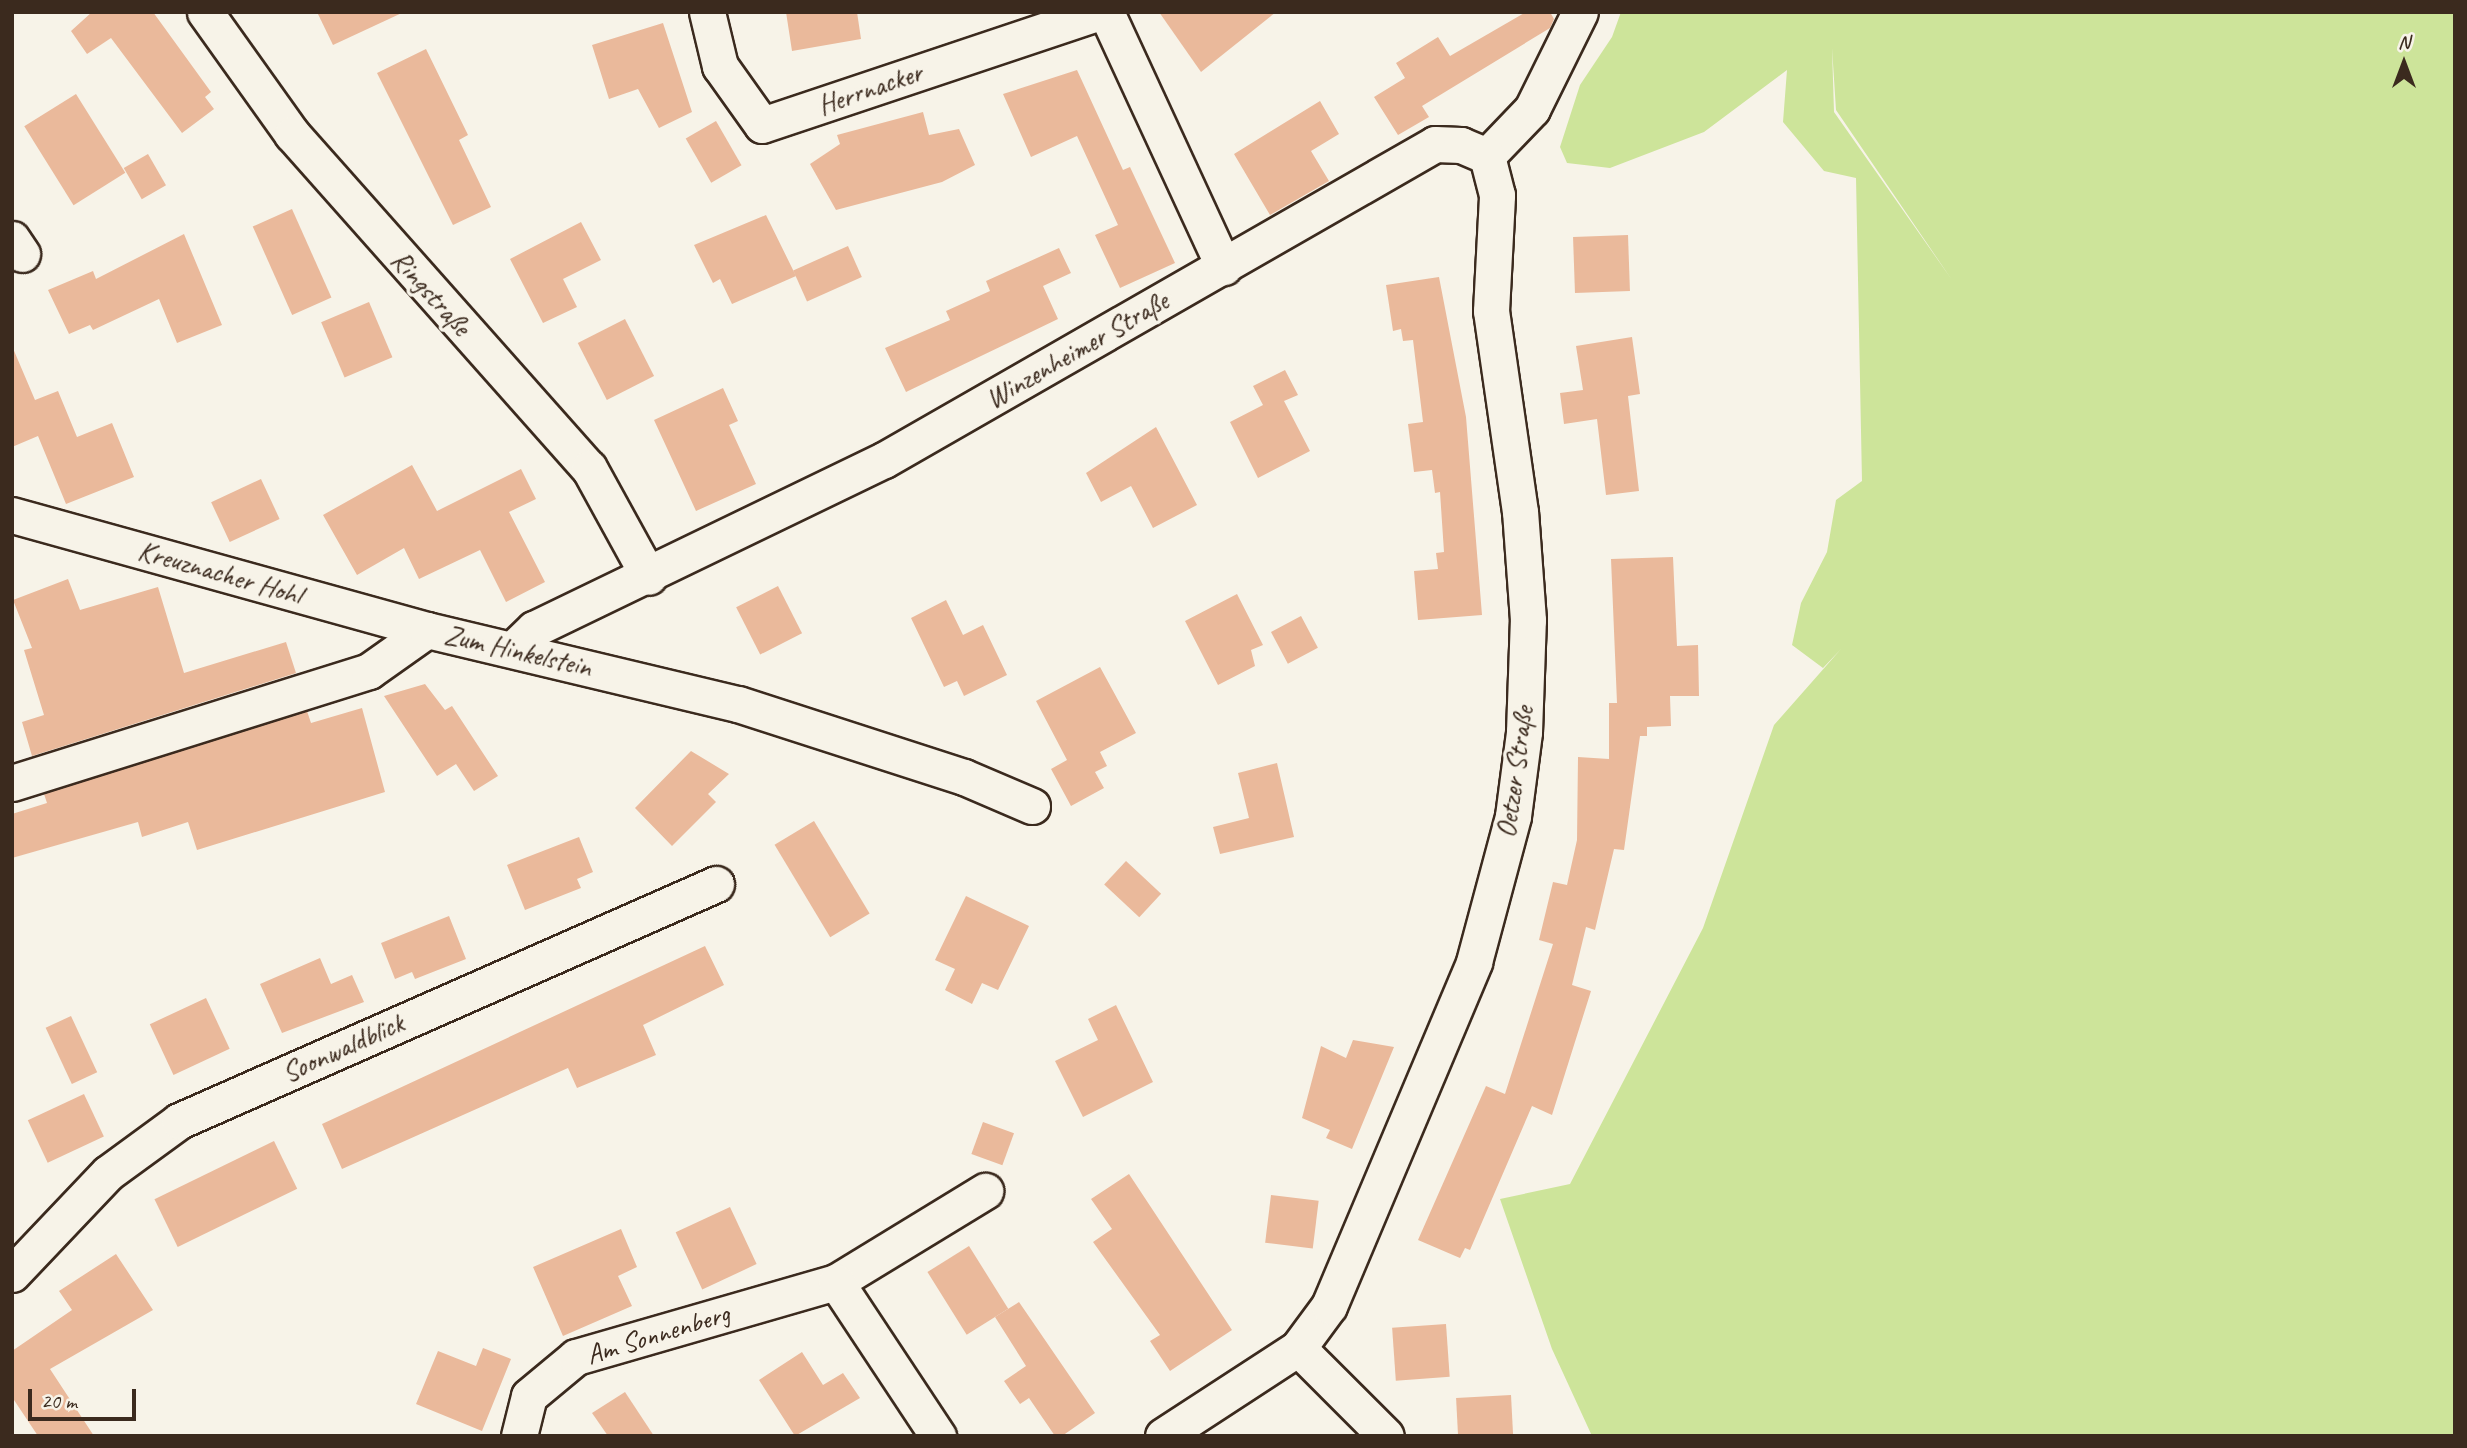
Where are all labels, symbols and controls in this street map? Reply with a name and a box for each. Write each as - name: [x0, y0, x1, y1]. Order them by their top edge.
- north arrow: [2369, 28, 2439, 98]
- text: N: [2398, 30, 2410, 54]
- street label: Herrnacker: [813, 56, 927, 122]
- street label: Ringstraße: [384, 243, 478, 343]
- street label: Winzenheimer Straße: [979, 284, 1175, 416]
- street label: Kreuznacher Hohl: [134, 534, 306, 612]
- street label: Zum Hinkelstein: [441, 618, 595, 684]
- street label: Oetzer Straße: [1489, 704, 1541, 840]
- street label: Soonwaldblick: [277, 1006, 409, 1090]
- street label: Am Sonnenberg: [582, 1296, 734, 1372]
- scale bar: [32, 1374, 140, 1418]
- text: 20 m: [41, 1388, 77, 1414]

